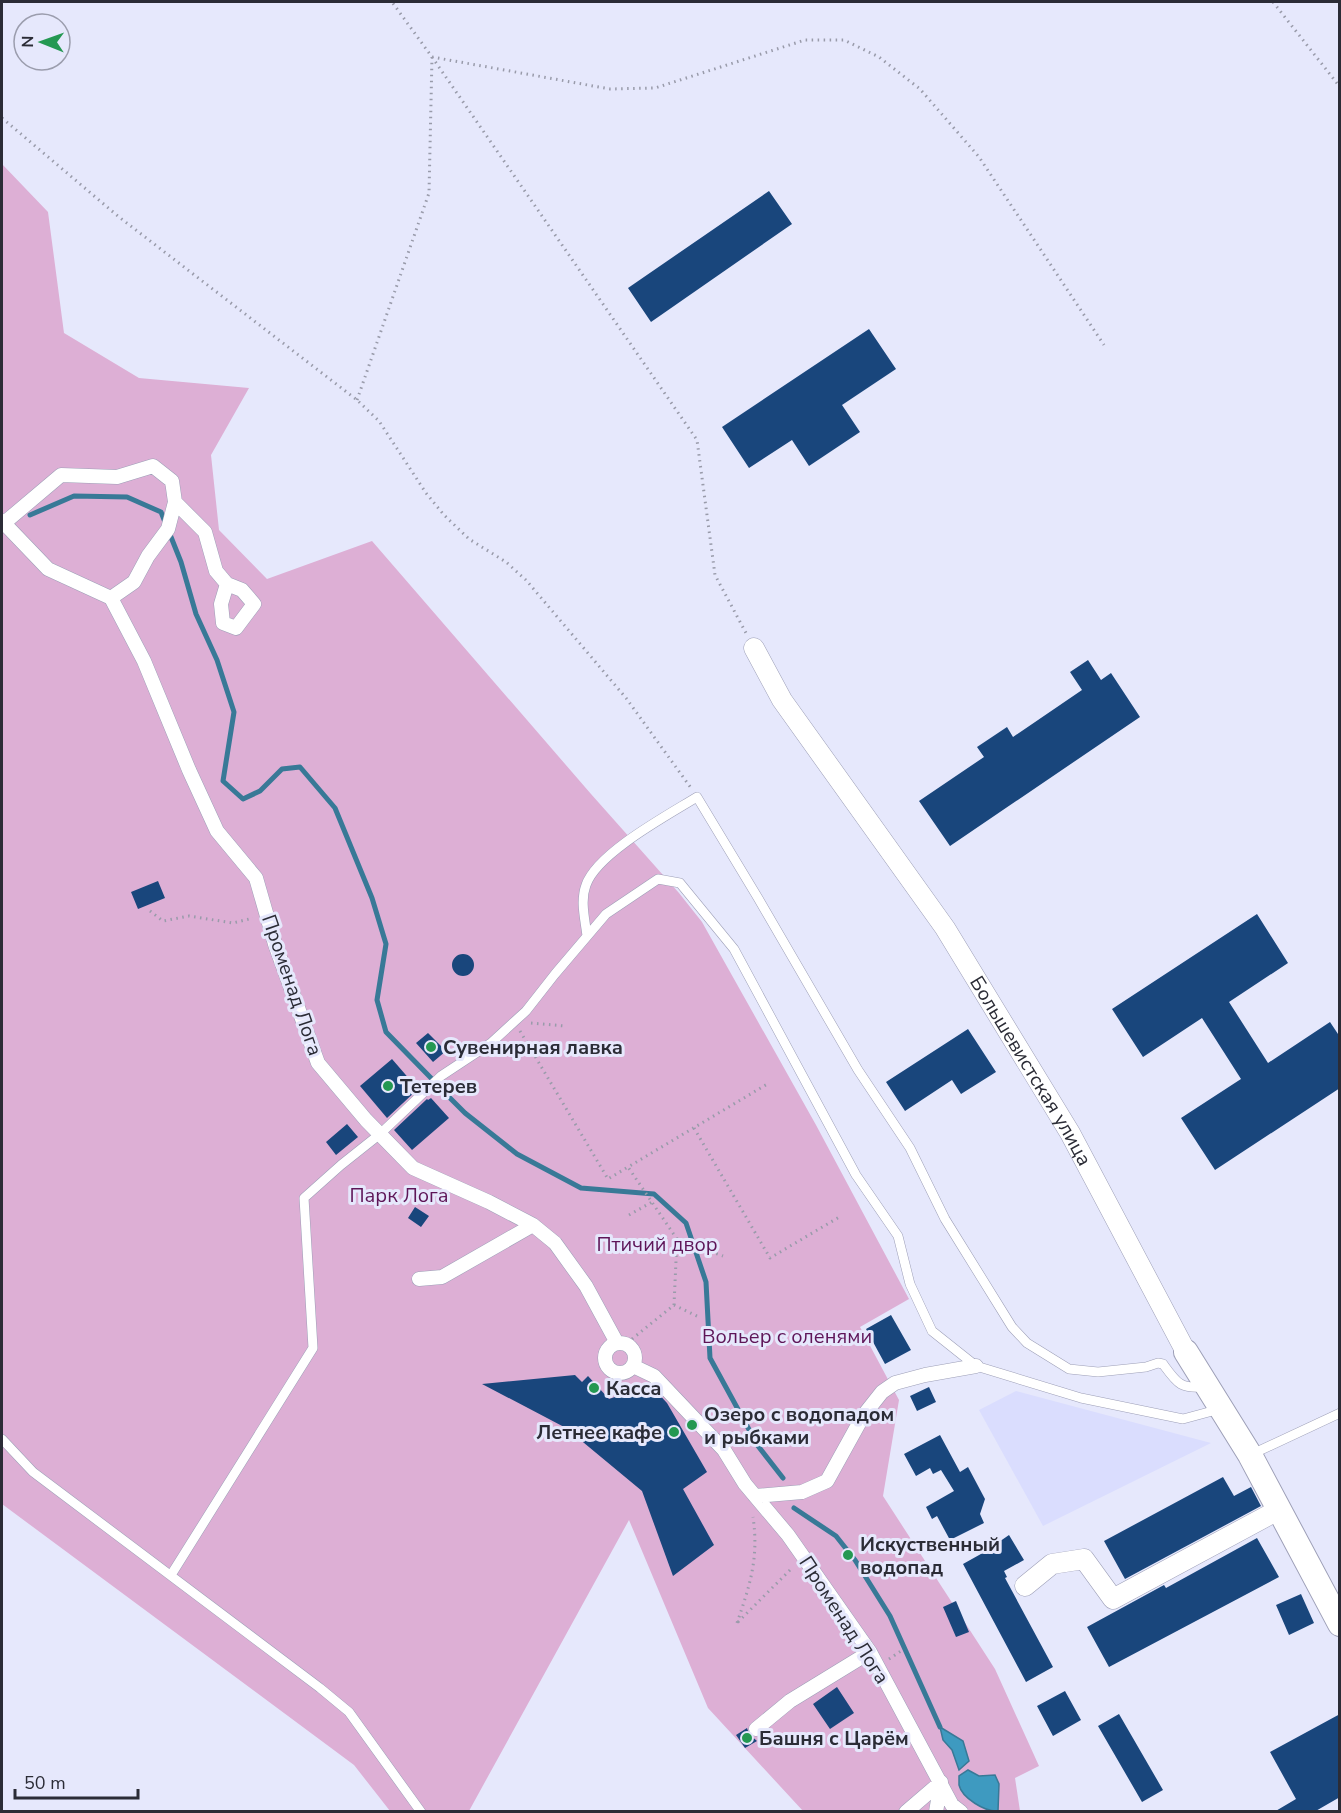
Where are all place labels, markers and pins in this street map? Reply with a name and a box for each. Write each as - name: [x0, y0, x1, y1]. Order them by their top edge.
- place label: Сувенирная лавка: [443, 1034, 623, 1061]
- marker: Сувенирная лавка: [424, 1040, 438, 1054]
- place label: Тетерев: [400, 1073, 477, 1100]
- marker: Тетерев: [381, 1079, 395, 1093]
- place label: Касса: [606, 1375, 661, 1402]
- marker: Касса: [587, 1381, 601, 1395]
- place label: Озеро с водопадом и рыбками: [704, 1401, 894, 1451]
- marker: Озеро с водопадом и рыбками: [685, 1418, 699, 1432]
- place label: Летнее кафе: [536, 1419, 662, 1446]
- marker: Летнее кафе: [667, 1425, 681, 1439]
- place label: Искуственный водопад: [860, 1531, 1000, 1581]
- marker: Искуственный водопад: [841, 1548, 855, 1562]
- place label: Башня с Царём: [759, 1725, 909, 1752]
- marker: Башня с Царём: [740, 1731, 754, 1745]

